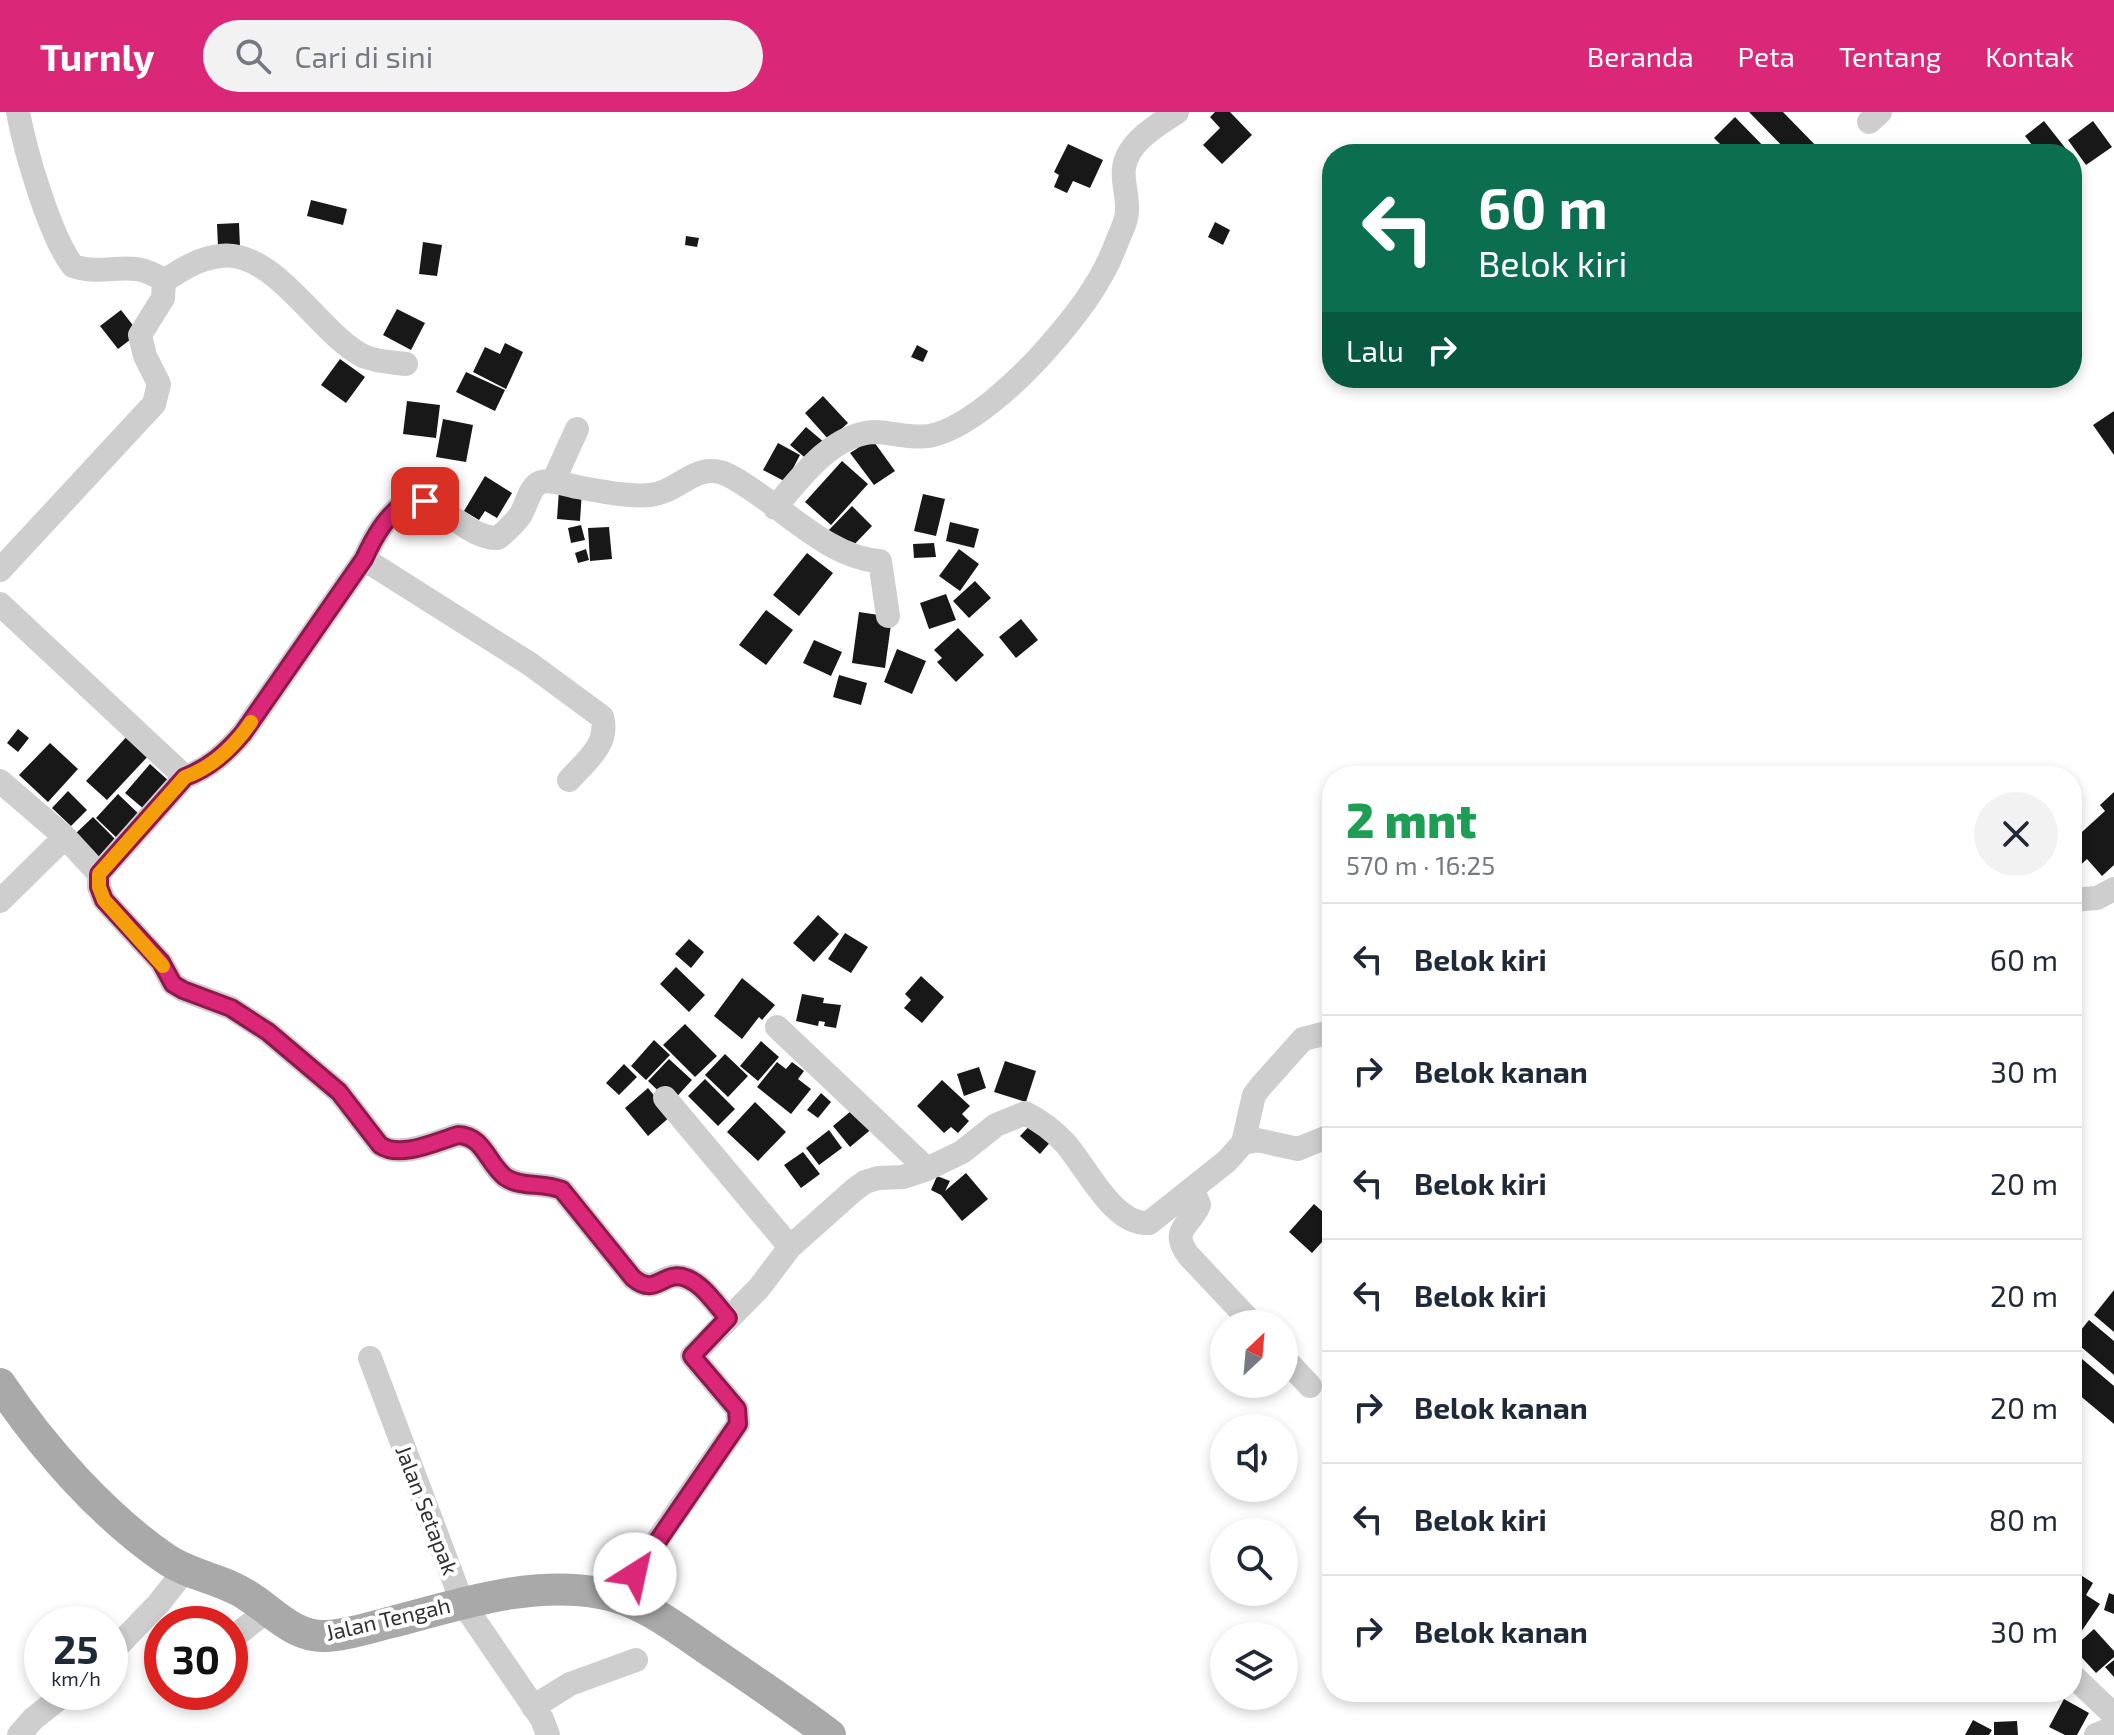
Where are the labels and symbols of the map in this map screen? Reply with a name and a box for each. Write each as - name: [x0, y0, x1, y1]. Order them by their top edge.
- pin: [391, 467, 459, 535]
- north arrow: [1210, 1310, 1298, 1398]
- street label: Jalan Setapak: [391, 1441, 465, 1578]
- position arrow: [593, 1532, 677, 1616]
- street label: Jalan Tengah: [323, 1591, 453, 1645]
- speed limit sign: 30: [144, 1606, 248, 1710]

